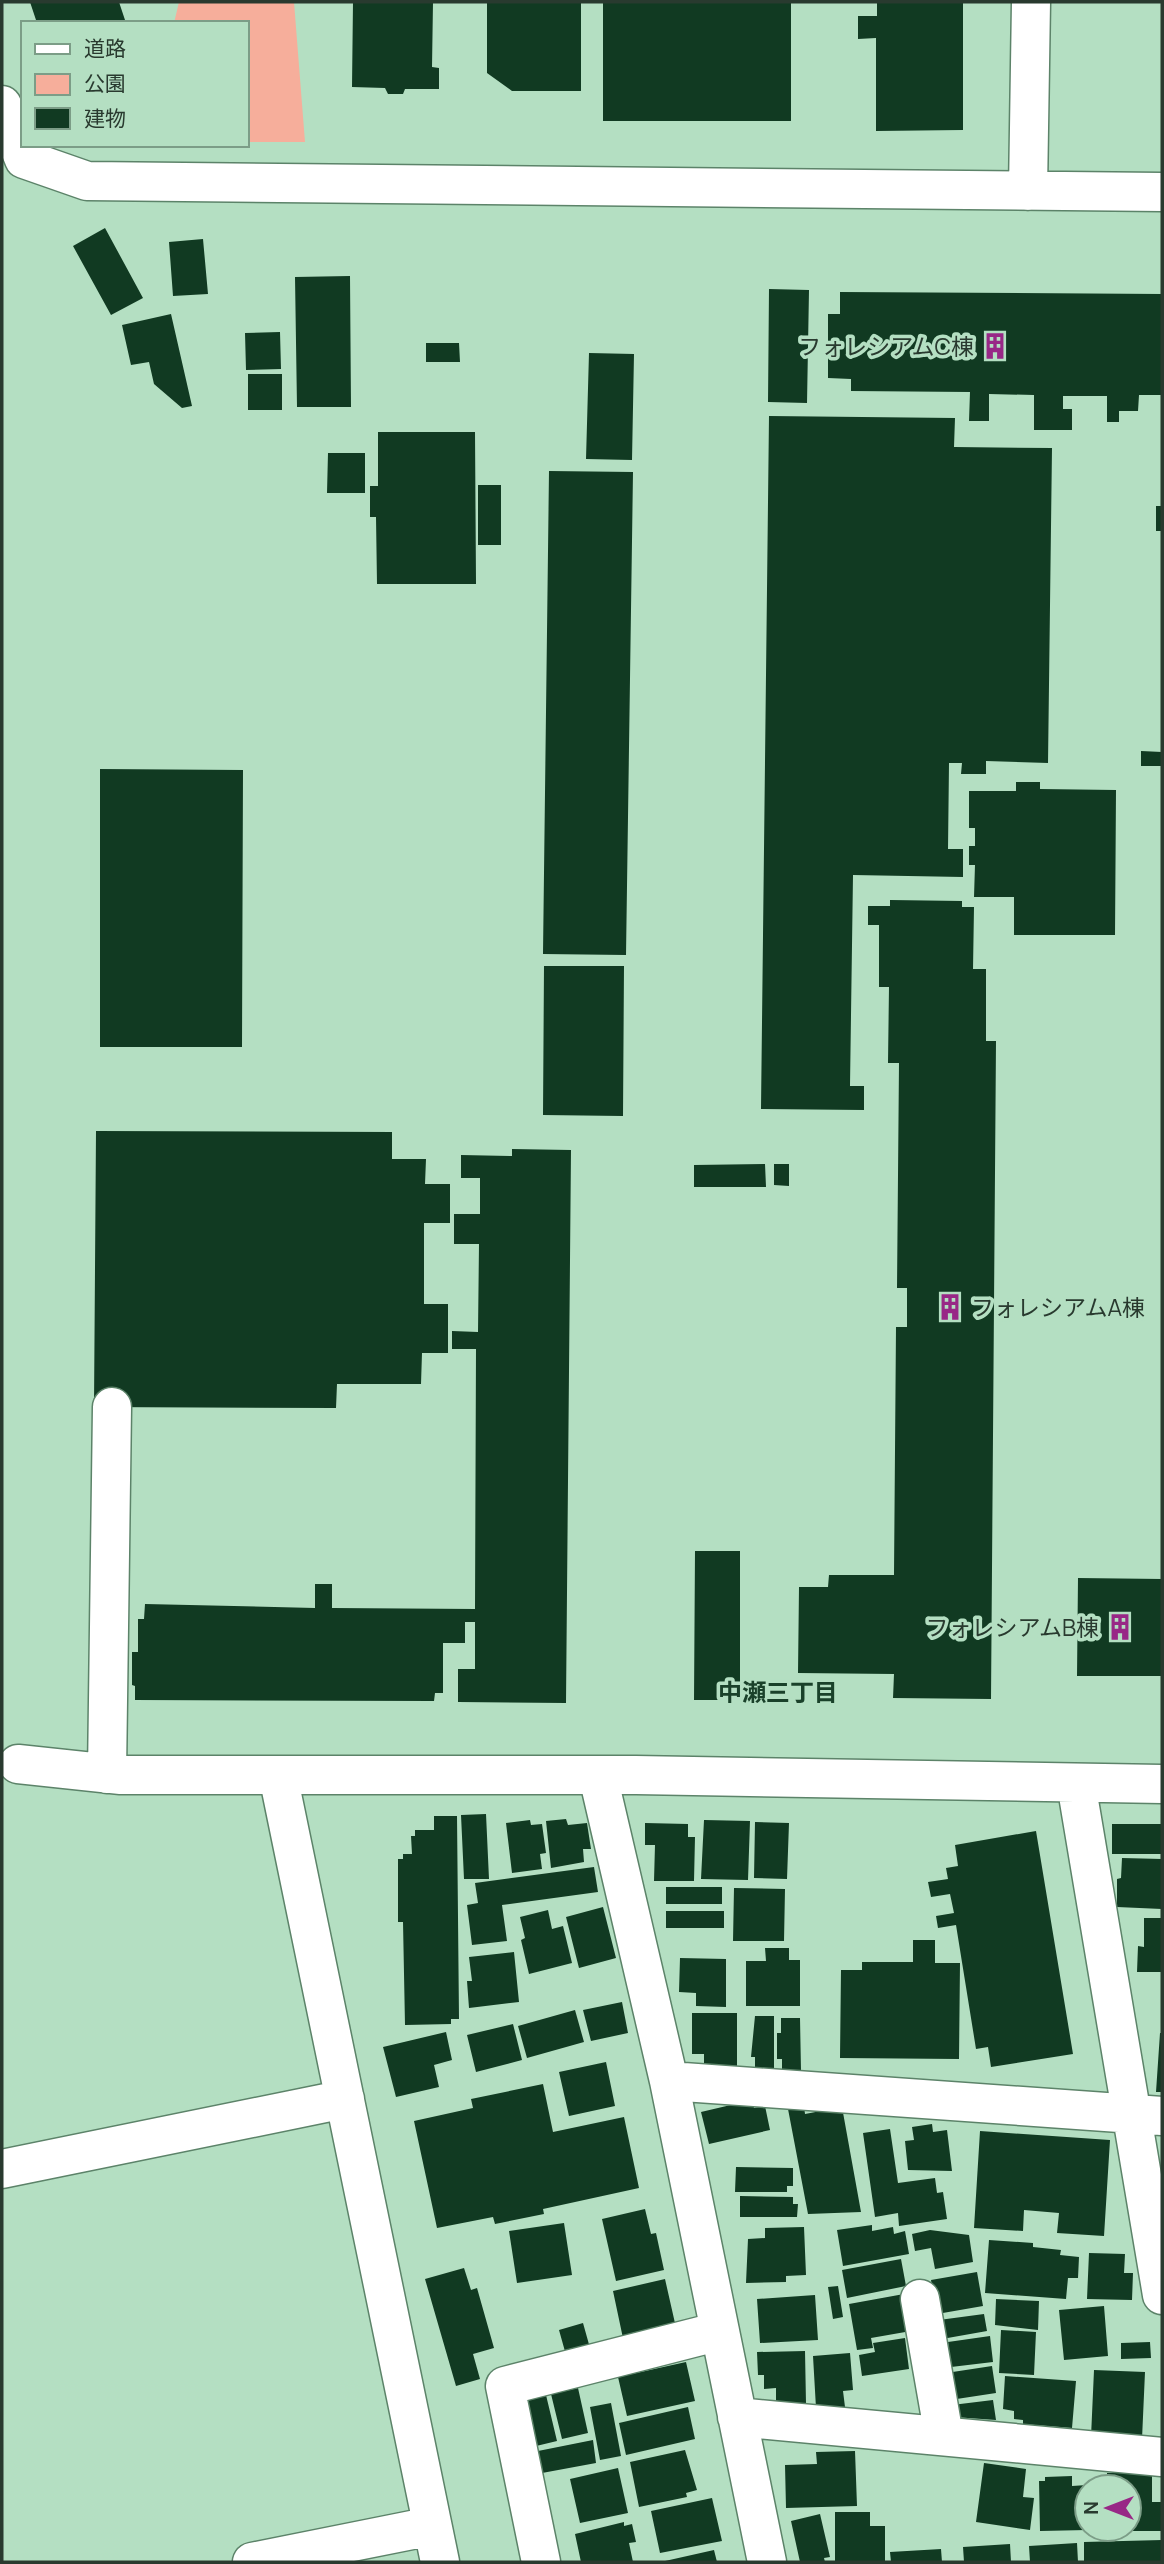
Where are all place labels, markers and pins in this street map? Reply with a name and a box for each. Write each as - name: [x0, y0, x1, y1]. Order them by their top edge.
- place label: フォレシアムC棟: [798, 330, 974, 362]
- building icon: フォレシアムC棟: [980, 331, 1010, 361]
- place label: フォレシアムA棟: [971, 1291, 1145, 1323]
- building icon: フォレシアムA棟: [935, 1292, 965, 1322]
- place label: フォレシアムB棟: [926, 1611, 1099, 1643]
- building icon: フォレシアムB棟: [1105, 1612, 1135, 1642]

